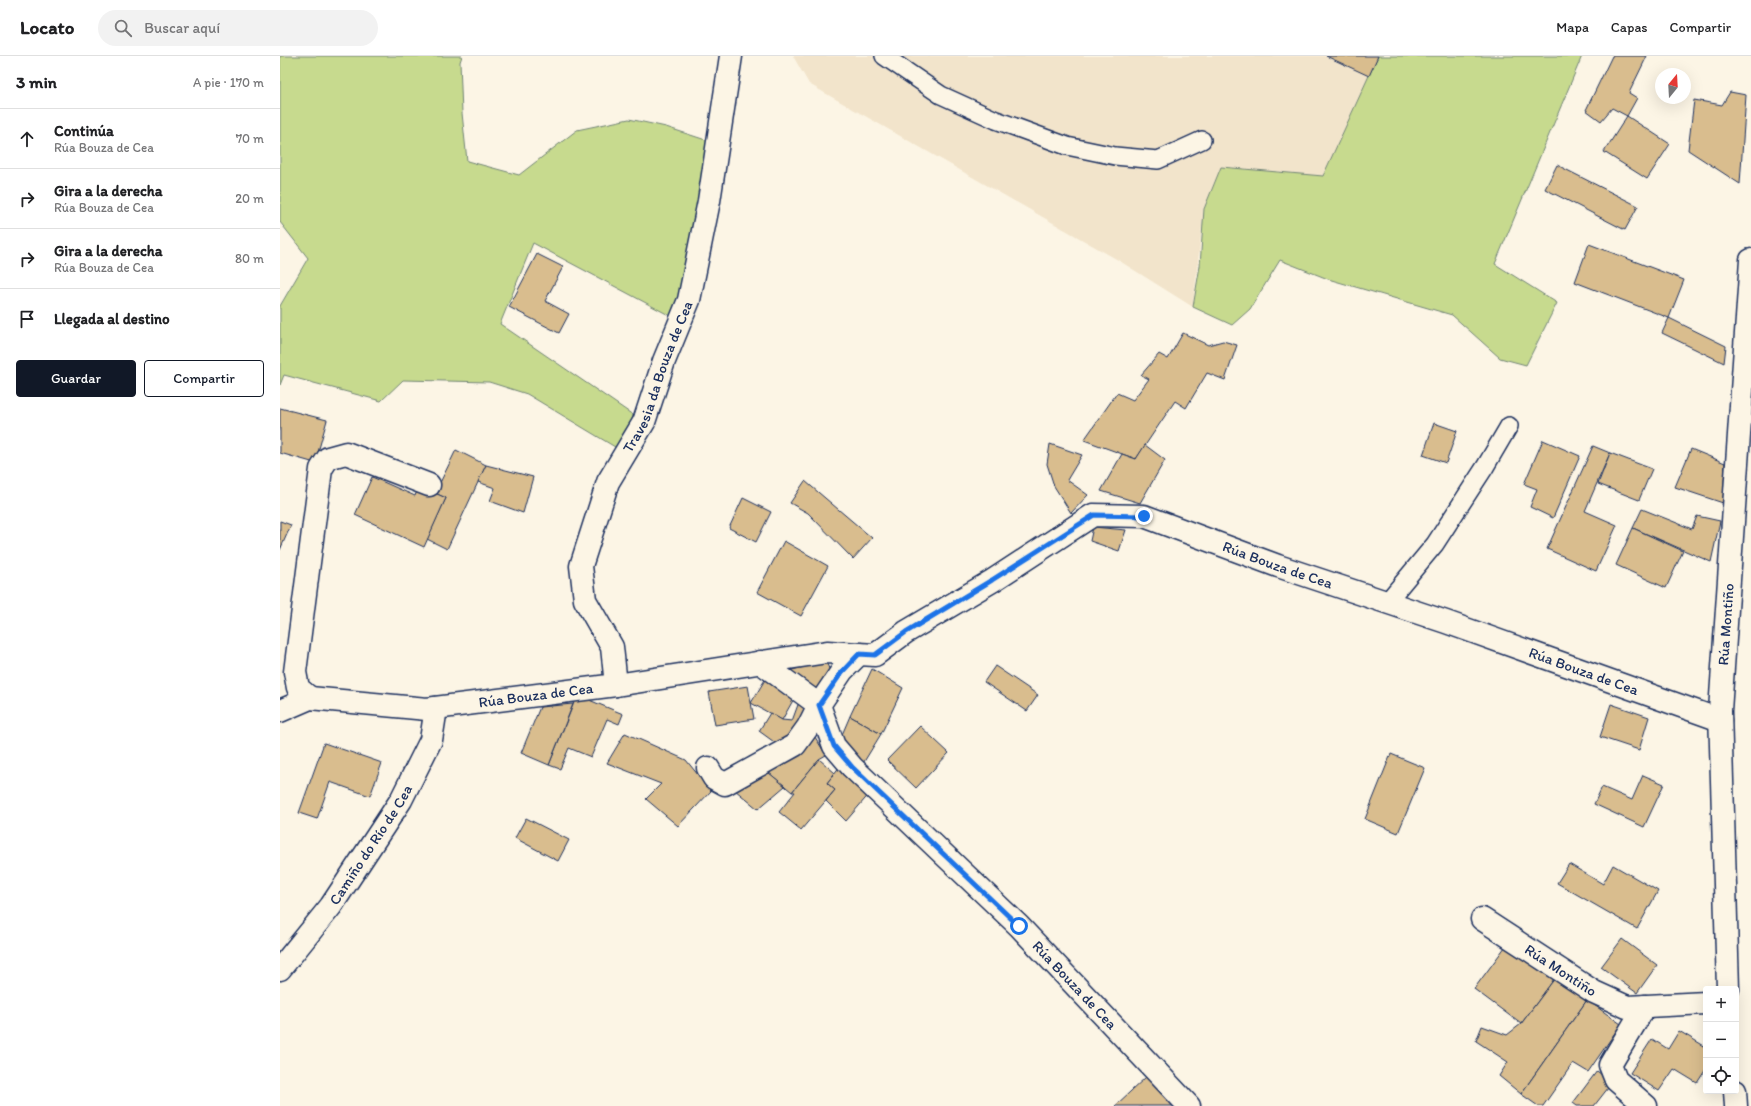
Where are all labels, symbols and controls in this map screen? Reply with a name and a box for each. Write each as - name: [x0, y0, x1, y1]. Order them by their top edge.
- search box: [98, 10, 378, 46]
- text: Locato: [20, 16, 74, 39]
- icon: search: [112, 17, 134, 39]
- text: Buscar aquí: [144, 19, 220, 37]
- text: Mapa: [1556, 19, 1589, 36]
- text: Capas: [1611, 19, 1648, 36]
- text: Compartir: [1670, 19, 1731, 36]
- north arrow: [1655, 68, 1691, 104]
- text: 3 min: [16, 72, 57, 92]
- text: A pie · 170 m: [193, 75, 264, 90]
- text: Continúa: [54, 122, 114, 140]
- icon: ahead: [16, 128, 38, 150]
- text: 70 m: [236, 131, 264, 146]
- text: Rúa Bouza de Cea: [54, 140, 154, 155]
- text: Gira a la derecha: [54, 182, 163, 200]
- icon: right: [16, 188, 38, 210]
- text: 20 m: [235, 191, 264, 206]
- text: Rúa Bouza de Cea: [54, 200, 154, 215]
- text: Gira a la derecha: [54, 242, 163, 260]
- icon: right: [16, 248, 38, 270]
- text: 80 m: [235, 251, 264, 266]
- text: Rúa Bouza de Cea: [54, 260, 154, 275]
- street label: Travesia da Bouza de Cea: [619, 298, 697, 456]
- icon: arrive: [16, 308, 38, 330]
- text: Llegada al destino: [54, 310, 170, 328]
- button: Guardar: [16, 360, 136, 397]
- button: Compartir: [144, 360, 264, 397]
- route end: [1135, 507, 1153, 525]
- street label: Rúa Bouza de Cea: [1220, 537, 1335, 593]
- street label: Rúa Montiño: [1714, 583, 1738, 666]
- street label: Rúa Bouza de Cea: [1526, 643, 1641, 699]
- street label: Rúa Bouza de Cea: [477, 679, 595, 711]
- street label: Camiño do Río de Cea: [325, 781, 416, 908]
- route start: [1010, 917, 1028, 935]
- street label: Rúa Bouza de Cea: [1028, 937, 1121, 1033]
- street label: Rúa Montiño: [1521, 940, 1600, 1000]
- map controls: [1703, 986, 1739, 1094]
- button: +: [1703, 986, 1739, 1022]
- button: −: [1703, 1022, 1739, 1058]
- button: locate: [1703, 1058, 1739, 1094]

